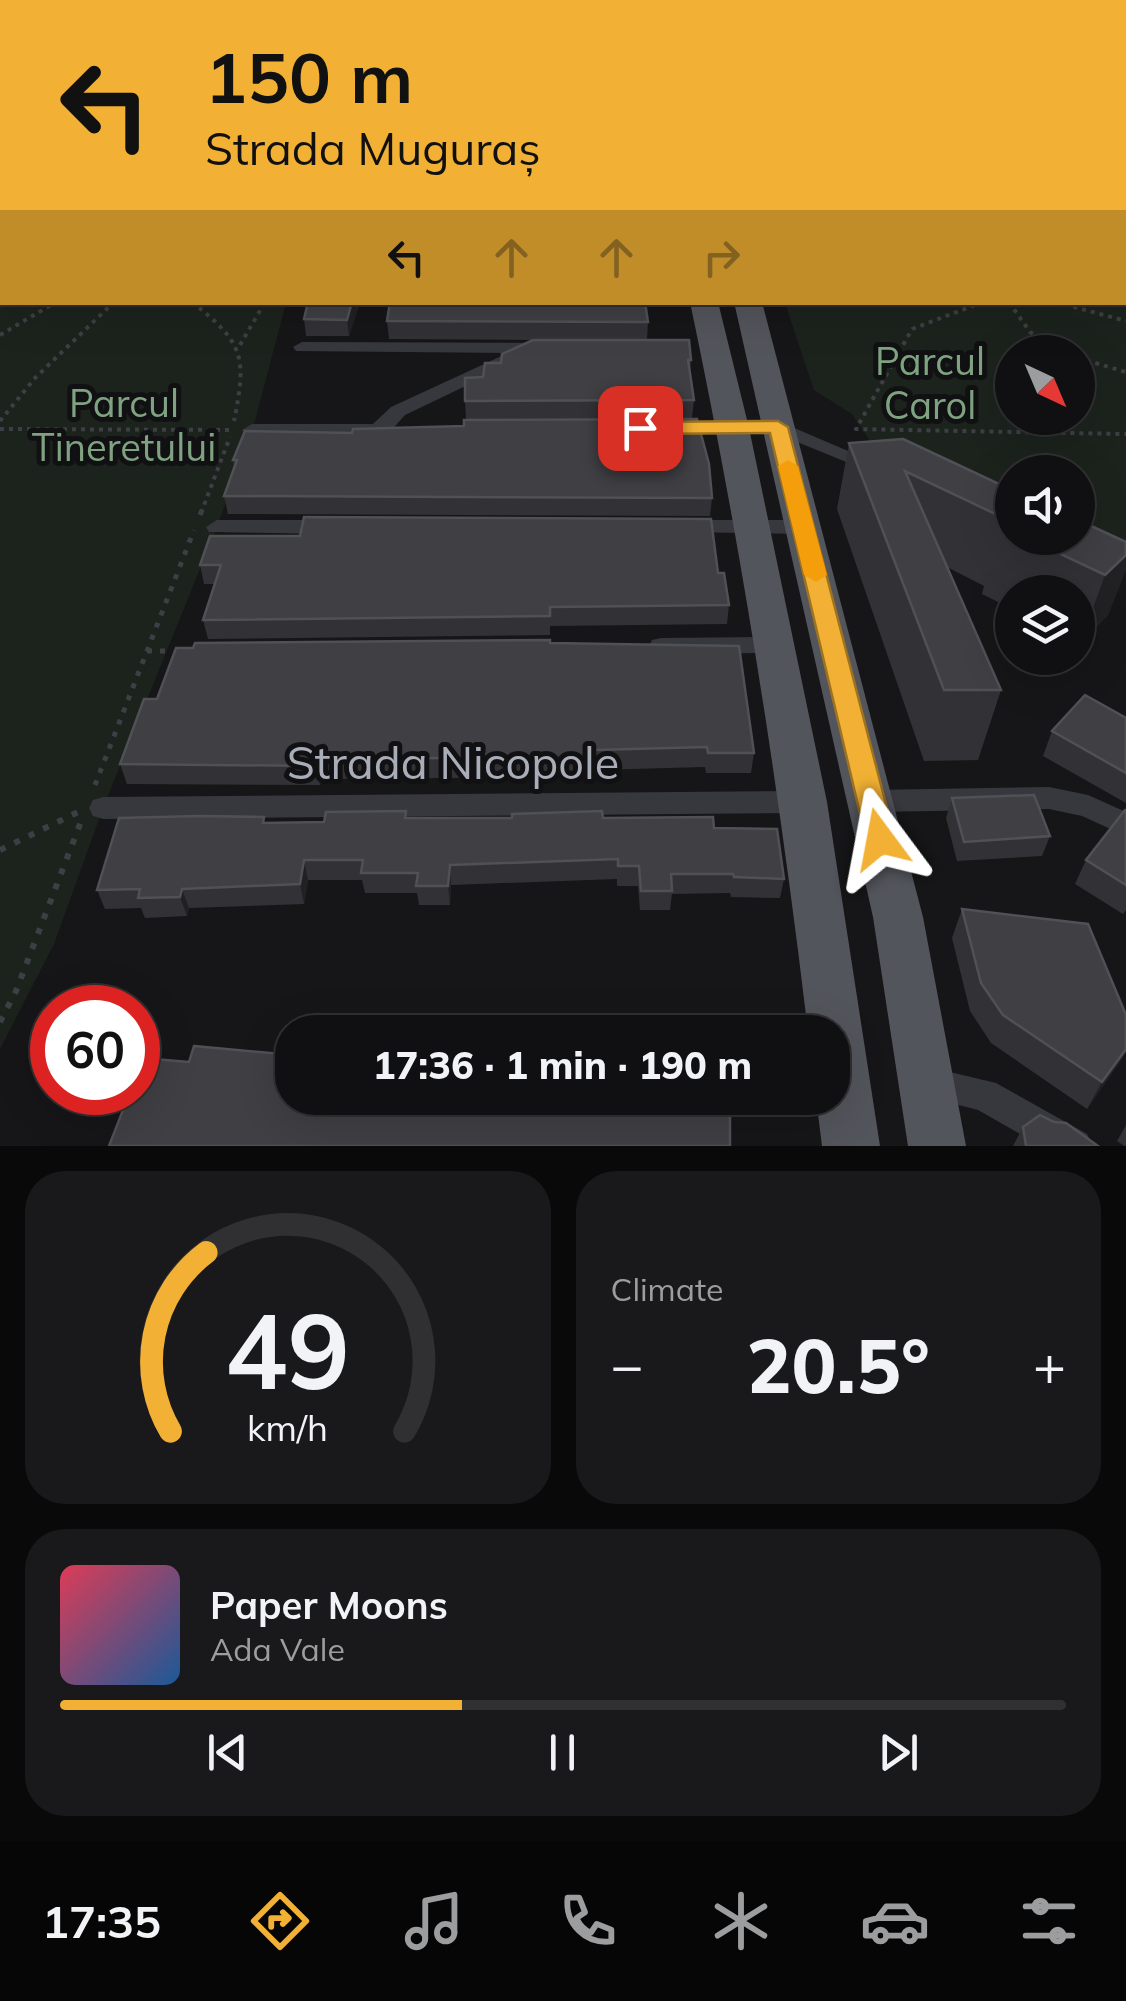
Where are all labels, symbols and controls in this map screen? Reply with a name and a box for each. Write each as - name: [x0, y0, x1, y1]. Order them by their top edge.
- text: 150 m: [205, 33, 413, 121]
- icon: left: [40, 40, 170, 170]
- text: Strada Muguraș: [205, 120, 541, 176]
- icon: left: [379, 230, 434, 285]
- icon: ahead: [484, 230, 539, 285]
- icon: ahead: [589, 230, 644, 285]
- icon: right: [694, 230, 749, 285]
- north arrow: [995, 335, 1095, 435]
- map controls: [995, 335, 1095, 675]
- park label: Parcul Carol: [875, 337, 985, 429]
- park label: Parcul Tineretului: [32, 379, 216, 471]
- pin: [598, 386, 683, 471]
- icon: arrive: [613, 401, 668, 456]
- button: sound: [995, 455, 1095, 555]
- button: layers: [995, 575, 1095, 675]
- street label: Strada Nicopole: [287, 734, 619, 790]
- position arrow: [828, 787, 932, 891]
- speed limit sign: 60: [30, 985, 160, 1115]
- text: 17:36 · 1 min · 190 m: [373, 1041, 752, 1089]
- text: Climate: [611, 1269, 723, 1309]
- text: 49: [225, 1284, 350, 1415]
- text: 20.5°: [747, 1318, 930, 1412]
- text: −: [611, 1330, 644, 1399]
- text: +: [1033, 1330, 1066, 1399]
- text: km/h: [247, 1405, 328, 1450]
- text: Paper Moons: [210, 1581, 448, 1629]
- text: Ada Vale: [210, 1629, 345, 1669]
- icon: previous: [200, 1725, 255, 1780]
- icon: pause: [535, 1725, 590, 1780]
- icon: next: [871, 1725, 926, 1780]
- icon: directions: [245, 1886, 315, 1956]
- icon: music: [399, 1886, 469, 1956]
- icon: phone: [553, 1886, 623, 1956]
- icon: climate: [706, 1886, 776, 1956]
- icon: car: [860, 1886, 930, 1956]
- icon: filters: [1014, 1886, 1084, 1956]
- text: 17:35: [42, 1893, 161, 1949]

